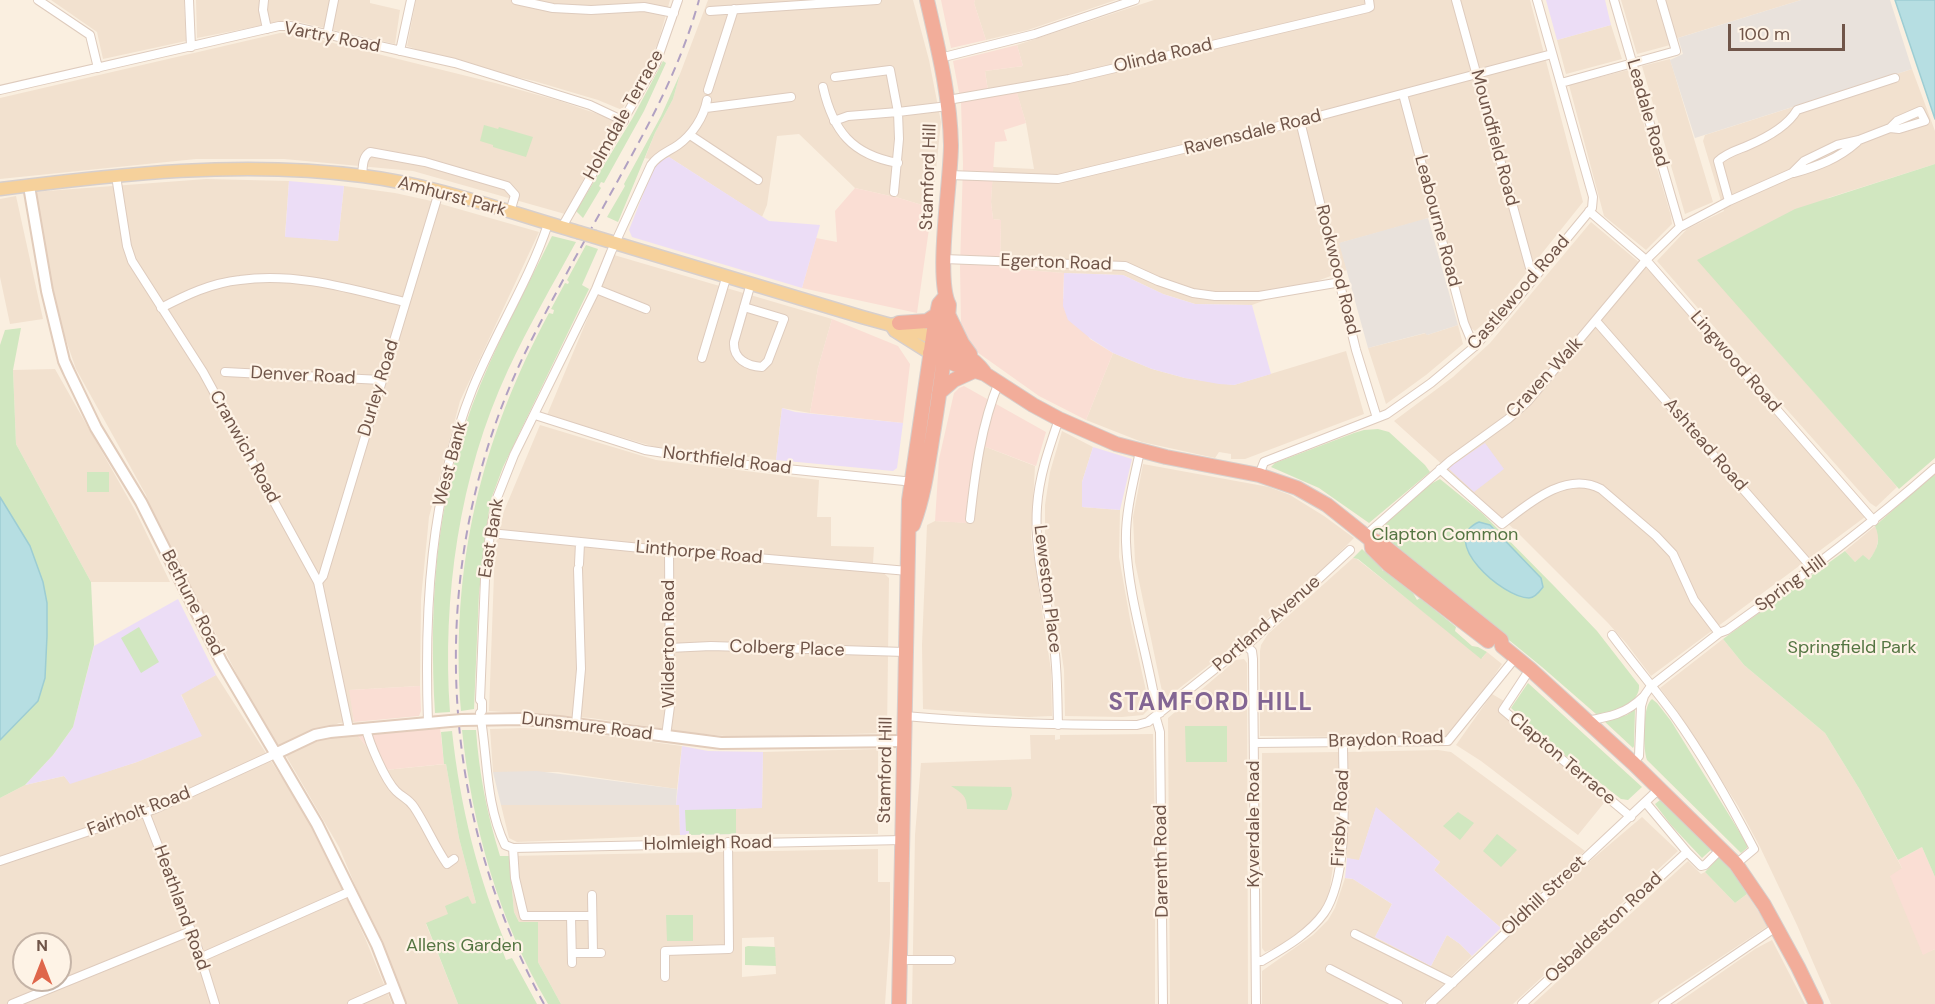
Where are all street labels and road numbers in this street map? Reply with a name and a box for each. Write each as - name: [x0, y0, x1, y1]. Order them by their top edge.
- street label: Vartry Road: [282, 18, 382, 58]
- street label: Olinda Road: [1112, 34, 1214, 78]
- street label: Holmdale Terrace: [579, 46, 669, 184]
- street label: Leadale Road: [1621, 57, 1673, 169]
- street label: Moundfield Road: [1465, 68, 1523, 208]
- street label: Ravensdale Road: [1182, 106, 1324, 160]
- street label: Stamford Hill: [916, 123, 942, 231]
- street label: Leabourne Road: [1409, 153, 1465, 289]
- street label: Amhurst Park: [395, 172, 509, 222]
- street label: Rookwood Road: [1310, 203, 1364, 337]
- street label: Castlewood Road: [1463, 231, 1575, 355]
- street label: Egerton Road: [1000, 250, 1112, 276]
- street label: Lingwood Road: [1685, 307, 1785, 417]
- street label: Craven Walk: [1502, 333, 1588, 423]
- street label: Durley Road: [354, 337, 404, 439]
- street label: Denver Road: [250, 362, 356, 390]
- street label: Cranwich Road: [204, 387, 284, 507]
- street label: Ashtead Road: [1659, 394, 1751, 496]
- street label: West Bank: [429, 419, 473, 509]
- street label: Northfield Road: [661, 442, 793, 480]
- street label: East Bank: [475, 497, 509, 579]
- street label: Leweston Place: [1028, 524, 1066, 654]
- street label: Linthorpe Road: [635, 537, 763, 569]
- street label: Bethune Road: [156, 547, 228, 659]
- street label: Spring Hill: [1751, 551, 1831, 617]
- street label: Portland Avenue: [1209, 571, 1325, 677]
- street label: Wilderton Road: [658, 580, 680, 708]
- street label: Colberg Place: [729, 636, 845, 662]
- street label: Dunsmure Road: [520, 708, 654, 746]
- street label: Clapton Terrace: [1504, 708, 1620, 810]
- street label: Stamford Hill: [874, 716, 898, 824]
- street label: Braydon Road: [1328, 727, 1444, 753]
- street label: Kyverdale Road: [1243, 760, 1265, 888]
- street label: Firsby Road: [1328, 769, 1354, 867]
- street label: Fairholt Road: [84, 782, 194, 842]
- street label: Darenth Road: [1150, 804, 1174, 918]
- street label: Holmleigh Road: [644, 832, 772, 856]
- street label: Heathland Road: [148, 843, 214, 973]
- street label: Oldhill Street: [1497, 851, 1591, 941]
- street label: Osbaldeston Road: [1541, 868, 1667, 988]

